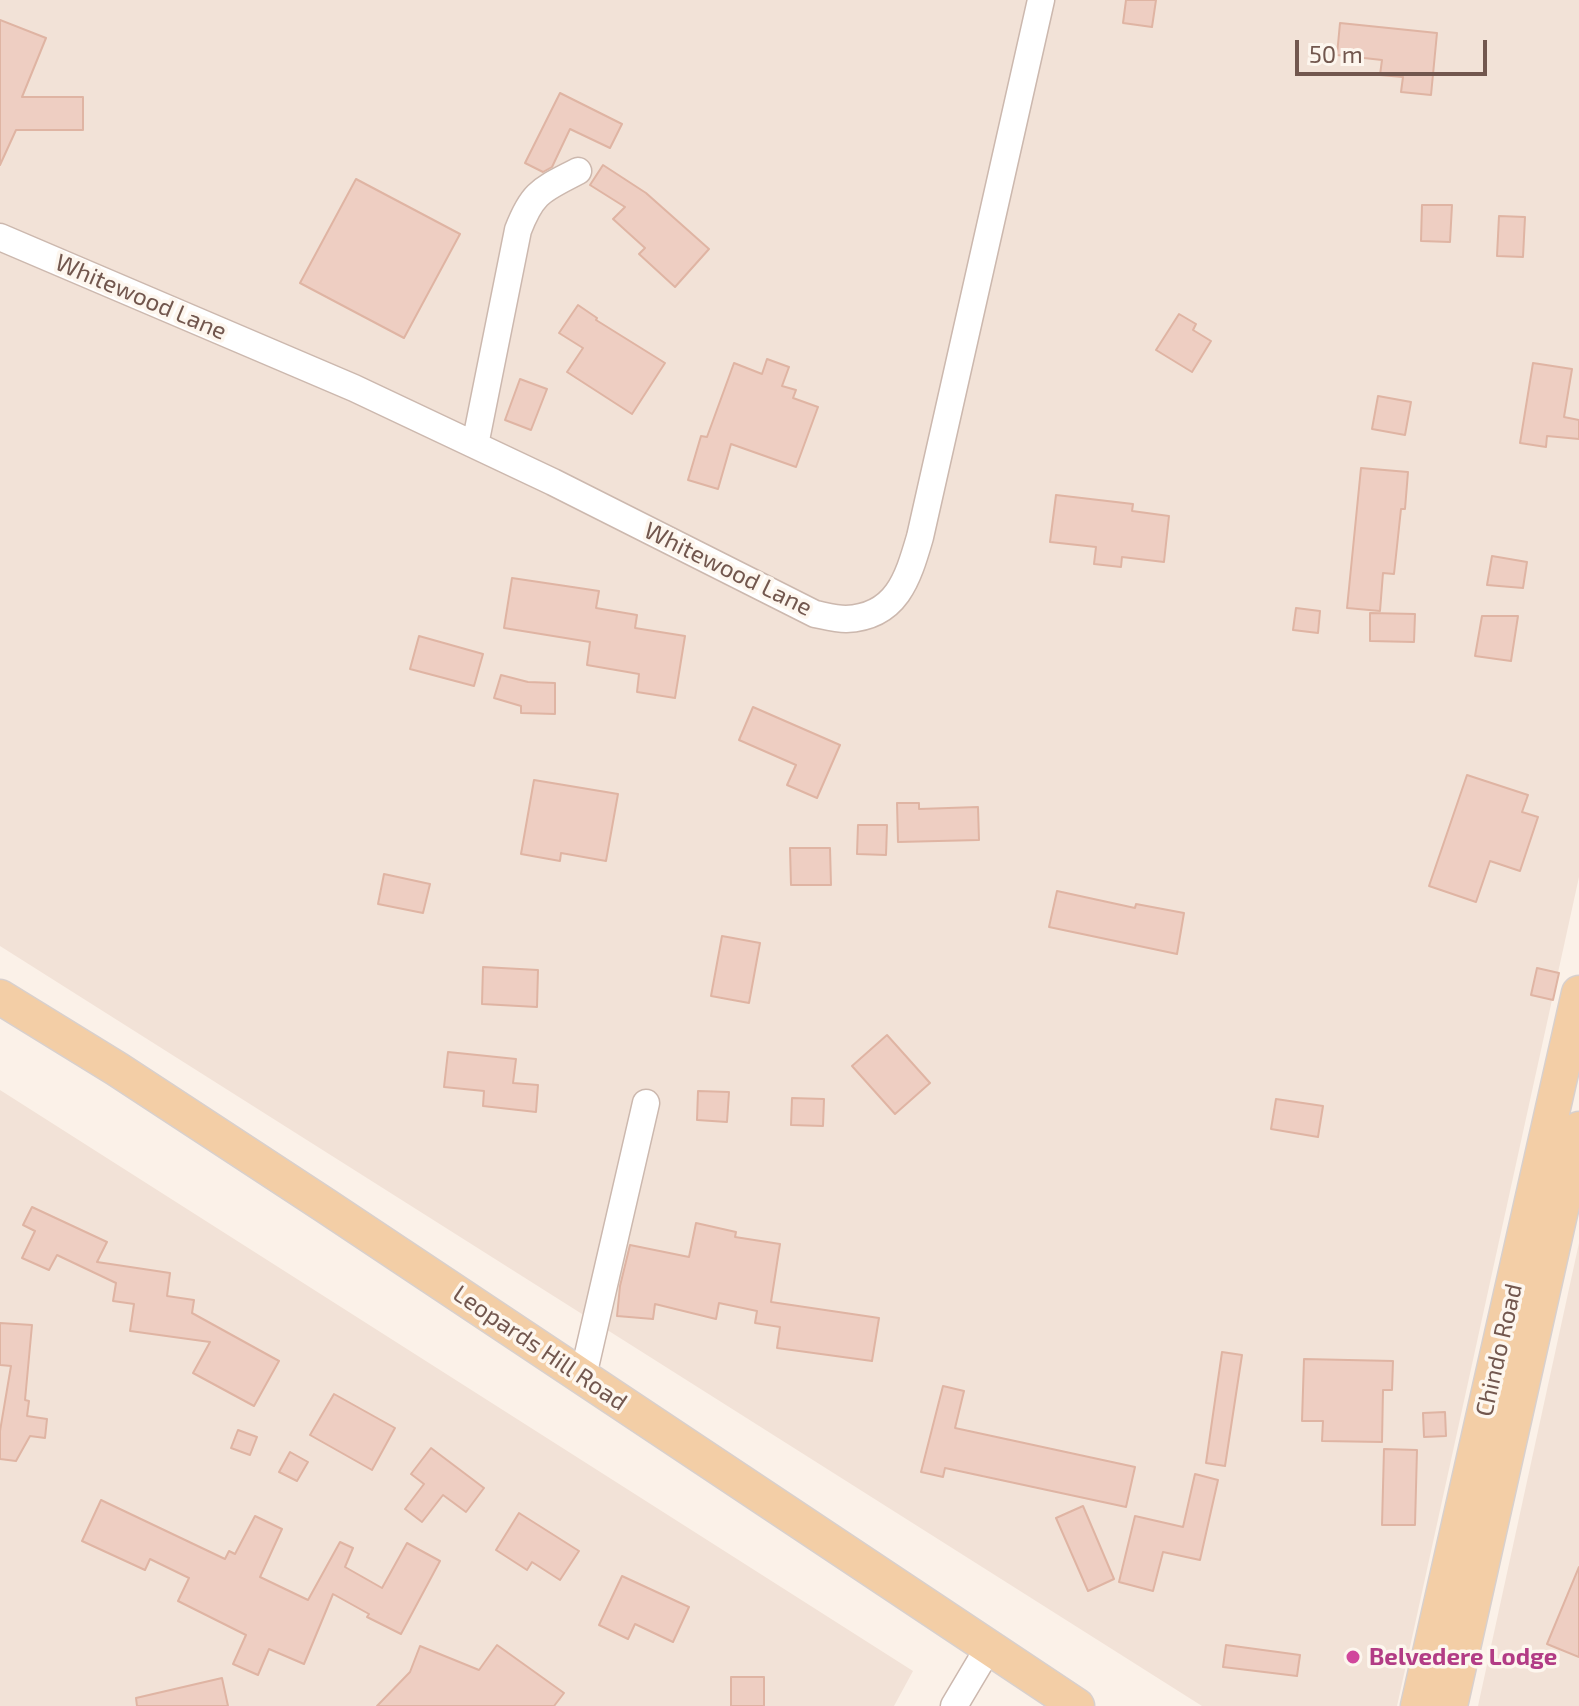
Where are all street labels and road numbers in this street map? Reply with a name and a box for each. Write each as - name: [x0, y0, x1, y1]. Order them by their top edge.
- street label: Whitewood Lane: [51, 248, 231, 346]
- street label: Whitewood Lane: [639, 516, 817, 622]
- street label: Leopards Hill Road: [448, 1279, 632, 1417]
- street label: Chindo Road: [1470, 1281, 1528, 1419]

